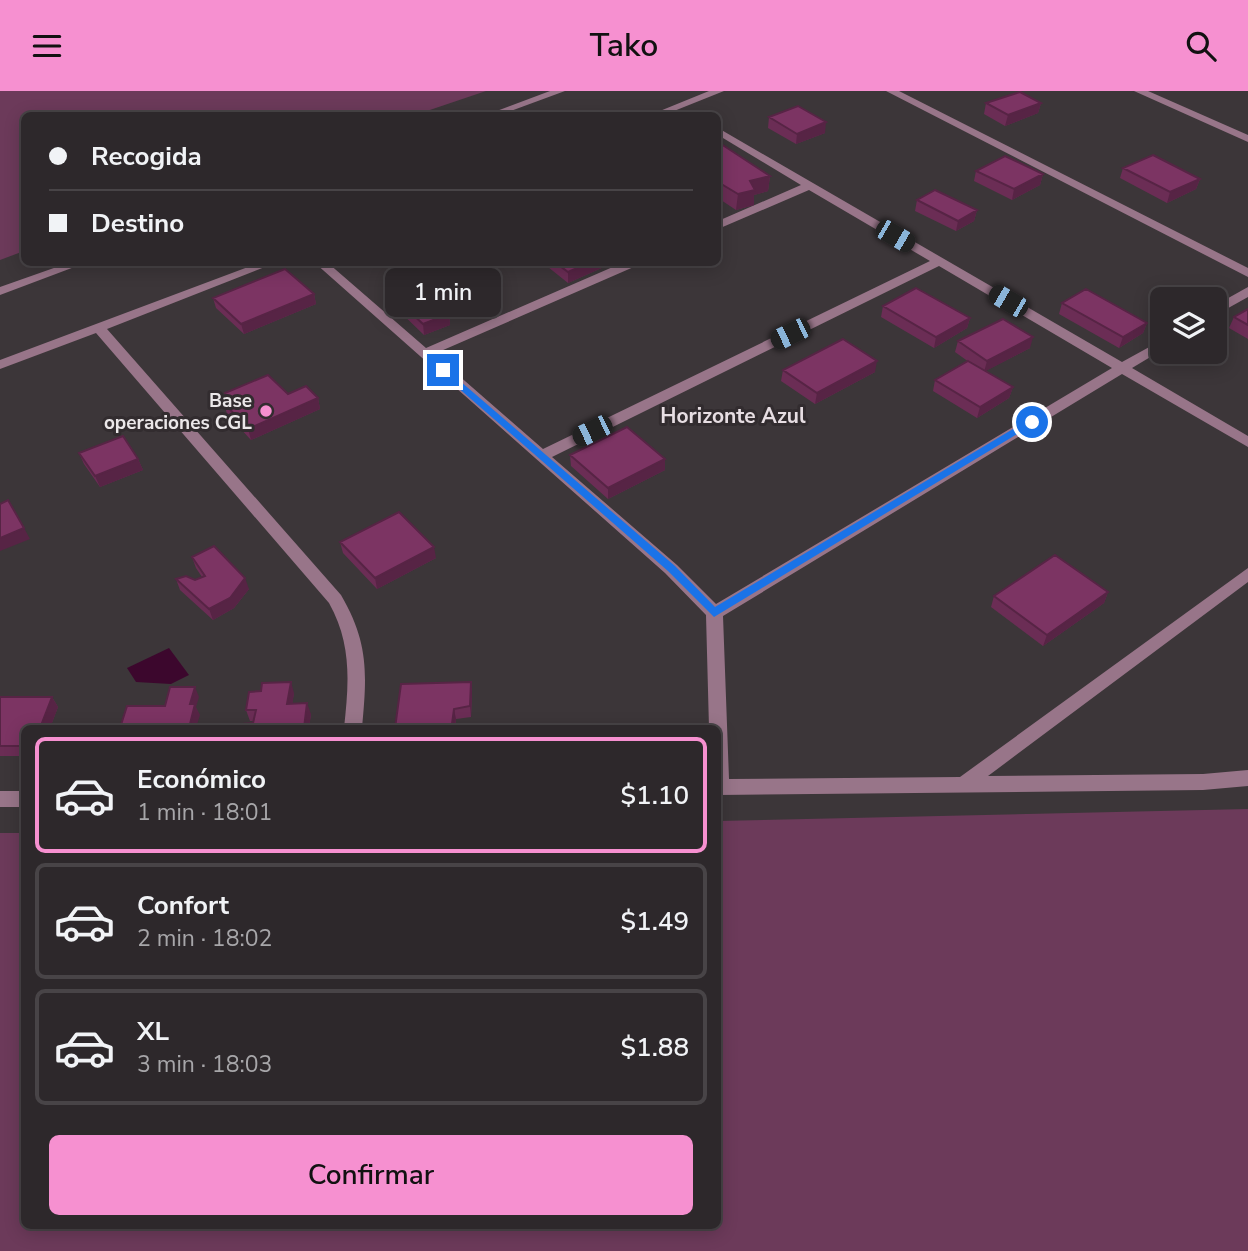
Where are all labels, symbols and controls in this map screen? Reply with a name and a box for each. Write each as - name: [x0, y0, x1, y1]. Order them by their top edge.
- text: Tako: [590, 24, 658, 67]
- icon: menu: [28, 27, 66, 65]
- icon: search: [1182, 27, 1220, 65]
- text: Recogida: [91, 139, 202, 174]
- text: Destino: [91, 206, 184, 241]
- car: [872, 216, 919, 256]
- callout: 1 min: [385, 268, 501, 317]
- text: 1 min: [414, 277, 472, 308]
- car: [985, 281, 1032, 321]
- map controls: [1150, 287, 1227, 364]
- button: layers: [1150, 287, 1227, 364]
- car: [767, 315, 814, 353]
- route end: [427, 354, 459, 386]
- place label: Base operaciones CGL: [104, 388, 252, 436]
- district label: Horizonte Azul: [660, 402, 806, 430]
- marker: Base operaciones CGL: [258, 403, 274, 419]
- route start: [1016, 406, 1048, 438]
- car: [569, 412, 616, 450]
- text: Económico: [137, 762, 266, 797]
- icon: car: [53, 764, 116, 827]
- text: $1.10: [620, 778, 689, 813]
- text: 1 min · 18:01: [137, 797, 272, 828]
- text: Confort: [137, 888, 229, 923]
- icon: car: [53, 890, 116, 953]
- text: $1.49: [620, 904, 689, 939]
- text: 2 min · 18:02: [137, 923, 272, 954]
- text: XL: [137, 1014, 169, 1049]
- icon: car: [53, 1016, 116, 1079]
- text: $1.88: [620, 1030, 689, 1065]
- text: 3 min · 18:03: [137, 1049, 272, 1080]
- button: Confirmar: [49, 1135, 693, 1215]

